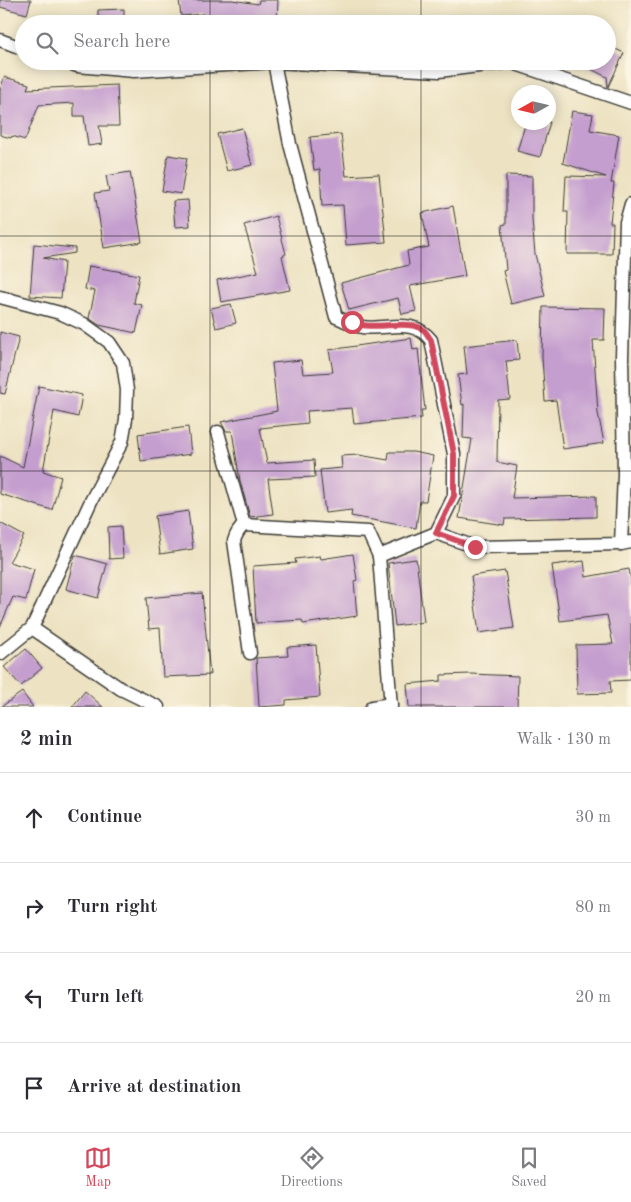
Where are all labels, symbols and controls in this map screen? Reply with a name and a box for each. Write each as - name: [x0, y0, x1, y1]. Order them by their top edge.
- search box: [15, 15, 616, 70]
- icon: search: [33, 29, 61, 57]
- text: Search here: [73, 33, 170, 52]
- north arrow: [511, 85, 556, 130]
- route start: [341, 311, 364, 334]
- route end: [464, 536, 487, 559]
- text: 2 min: [20, 729, 73, 750]
- text: Walk · 130 m: [516, 732, 611, 748]
- icon: ahead: [20, 804, 48, 832]
- text: Continue: [67, 808, 142, 827]
- text: 30 m: [575, 810, 611, 826]
- icon: right: [20, 894, 48, 922]
- text: Turn right: [67, 898, 157, 917]
- text: 80 m: [575, 900, 611, 916]
- icon: left: [20, 984, 48, 1012]
- text: Turn left: [67, 988, 144, 1007]
- text: 20 m: [575, 990, 611, 1006]
- icon: arrive: [20, 1074, 48, 1102]
- text: Arrive at destination: [67, 1078, 241, 1097]
- tab: Map: [84, 1144, 112, 1191]
- tab: Directions: [281, 1144, 343, 1191]
- tab: Saved: [511, 1144, 547, 1191]

